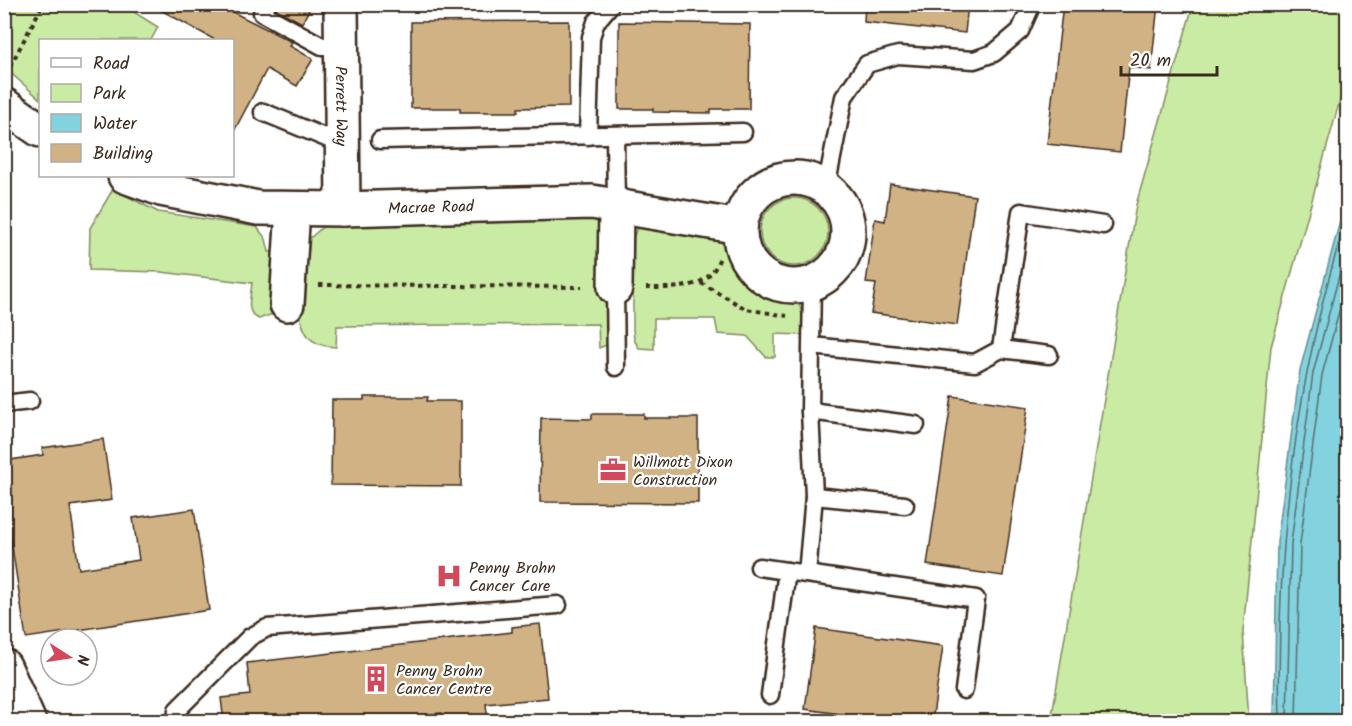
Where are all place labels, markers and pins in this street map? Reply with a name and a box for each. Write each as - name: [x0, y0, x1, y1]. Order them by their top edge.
- place label: Willmott Dixon Construction: [633, 450, 733, 493]
- office icon: Willmott Dixon Construction: [598, 455, 628, 485]
- place label: Penny Brohn Cancer Care: [469, 556, 556, 599]
- hospital icon: Penny Brohn Cancer Care: [434, 561, 464, 591]
- place label: Penny Brohn Cancer Centre: [396, 659, 492, 702]
- building icon: Penny Brohn Cancer Centre: [361, 664, 391, 694]

